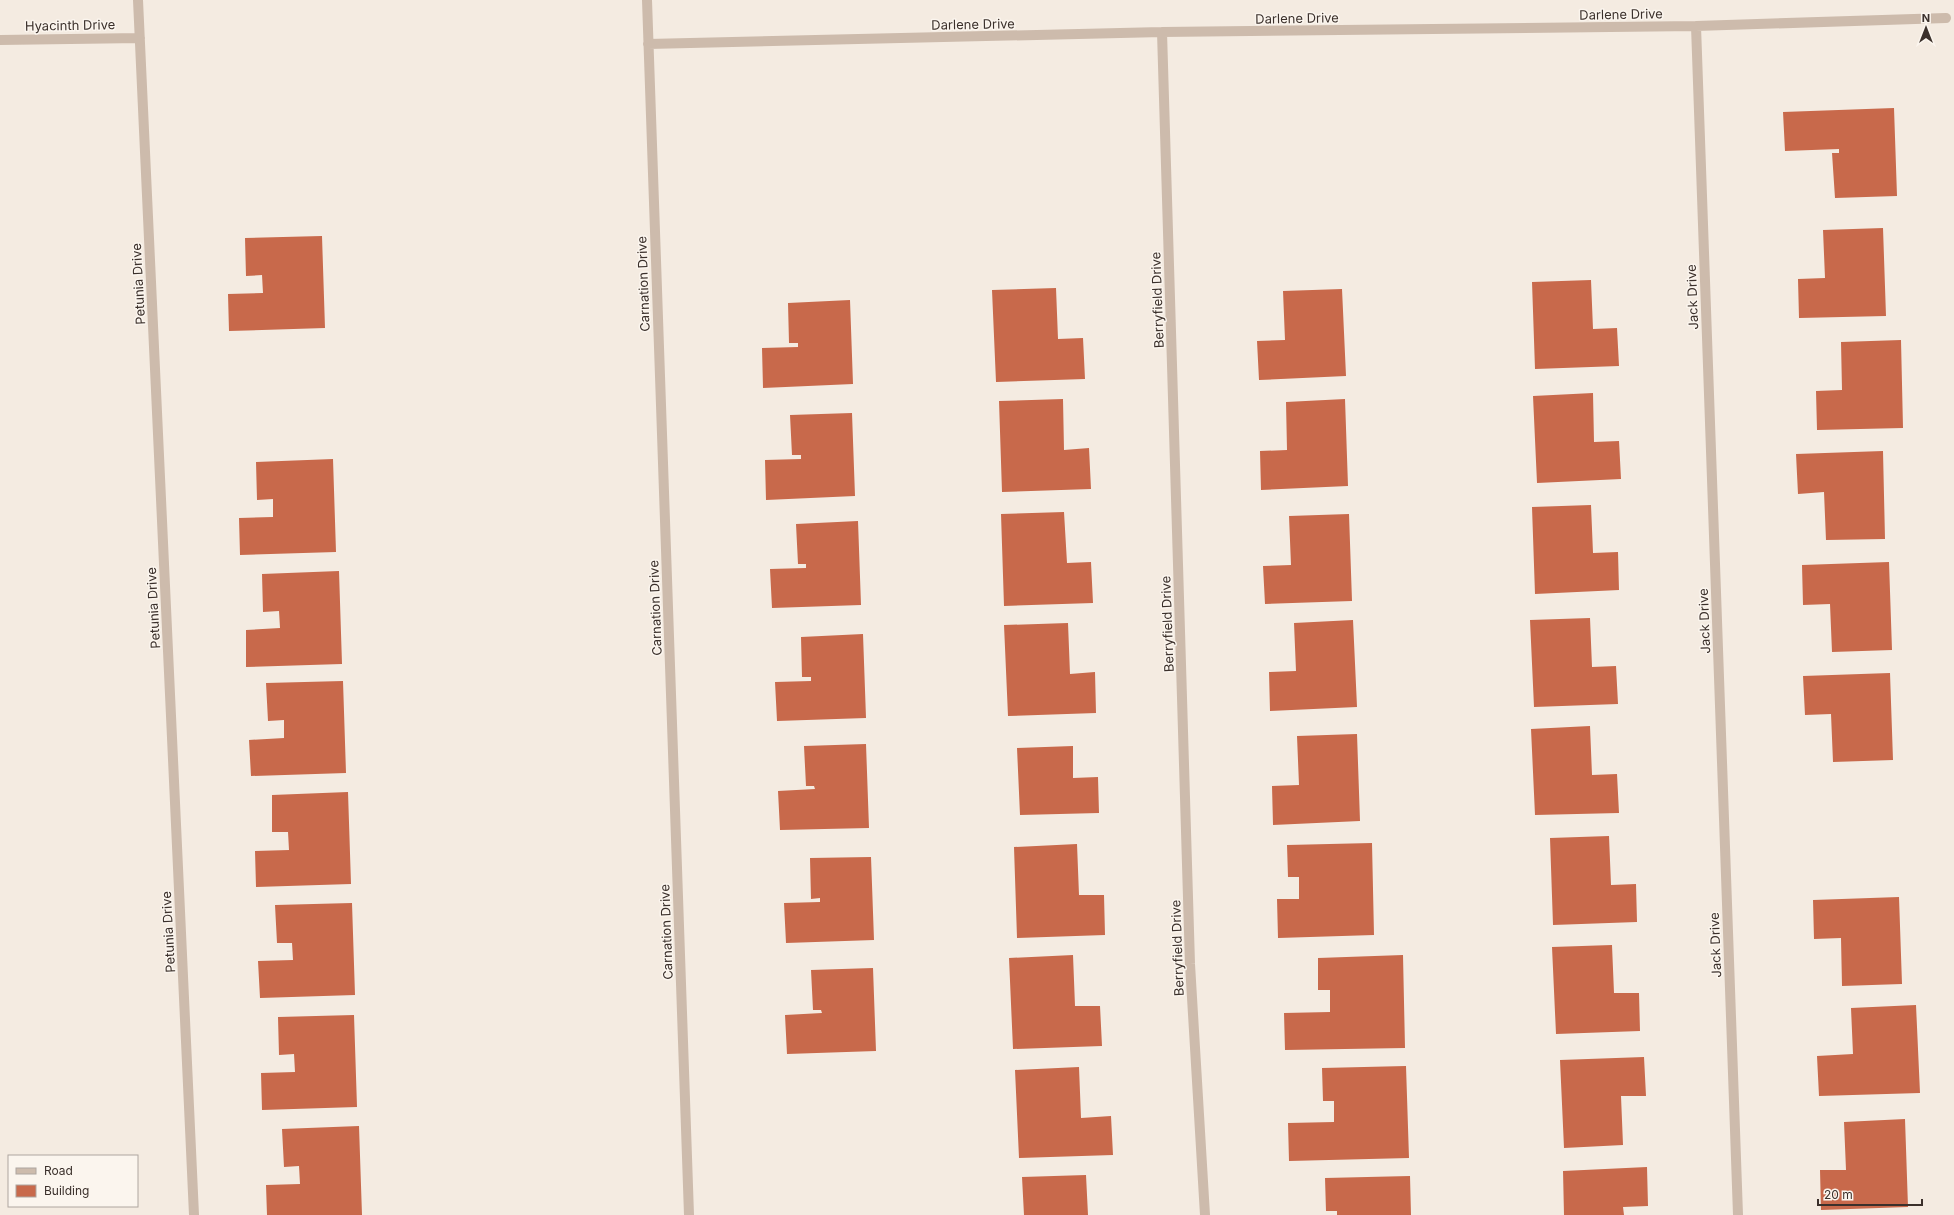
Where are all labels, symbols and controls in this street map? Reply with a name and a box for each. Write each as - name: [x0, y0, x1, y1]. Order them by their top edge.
- street label: Darlene Drive: [1579, 5, 1663, 23]
- north arrow: [1906, 8, 1946, 48]
- street label: Darlene Drive: [1255, 9, 1339, 27]
- text: N: [1922, 11, 1930, 25]
- street label: Darlene Drive: [931, 15, 1015, 33]
- street label: Hyacinth Drive: [25, 16, 115, 34]
- street label: Carnation Drive: [633, 236, 653, 332]
- street label: Petunia Drive: [128, 243, 148, 325]
- street label: Berryfield Drive: [1147, 252, 1167, 348]
- street label: Jack Drive: [1683, 264, 1701, 330]
- street label: Carnation Drive: [645, 560, 665, 656]
- street label: Petunia Drive: [143, 567, 163, 649]
- street label: Berryfield Drive: [1157, 576, 1177, 672]
- street label: Jack Drive: [1695, 588, 1713, 654]
- street label: Carnation Drive: [656, 884, 676, 980]
- street label: Petunia Drive: [158, 891, 178, 973]
- street label: Berryfield Drive: [1167, 900, 1187, 996]
- street label: Jack Drive: [1706, 912, 1724, 978]
- legend: [8, 1155, 138, 1207]
- text: Road: [44, 1163, 73, 1178]
- scale bar: [1818, 1181, 1922, 1207]
- text: Building: [44, 1183, 89, 1198]
- text: 20 m: [1824, 1187, 1853, 1202]

